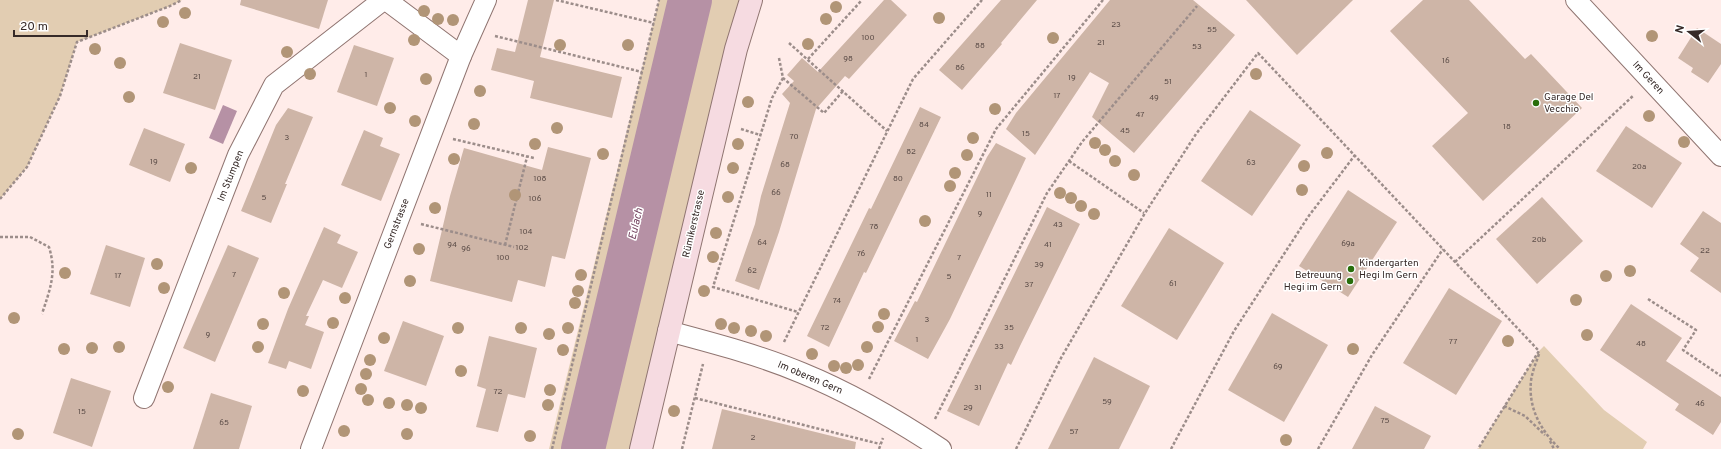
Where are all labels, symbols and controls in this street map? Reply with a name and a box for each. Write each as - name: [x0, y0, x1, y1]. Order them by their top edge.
- scale bar: [14, 12, 87, 38]
- north arrow: [1669, 12, 1709, 52]
- text: 20 m: [20, 19, 48, 35]
- house number: 23: [1111, 20, 1121, 30]
- text: N: [1673, 24, 1688, 35]
- house number: 55: [1207, 25, 1217, 35]
- house number: 100: [861, 33, 875, 43]
- house number: 21: [1097, 38, 1105, 48]
- house number: 88: [975, 41, 985, 51]
- house number: 53: [1192, 42, 1202, 52]
- house number: 98: [843, 54, 853, 64]
- house number: 16: [1442, 56, 1450, 66]
- street label: Im Geren: [1629, 59, 1667, 97]
- house number: 86: [955, 63, 965, 73]
- house number: 1: [365, 70, 367, 80]
- house number: 21: [193, 72, 201, 82]
- house number: 19: [1068, 73, 1076, 83]
- house number: 51: [1164, 77, 1172, 87]
- house number: 17: [1053, 91, 1061, 101]
- place label: Garage Del Vecchio: [1544, 91, 1593, 116]
- house number: 49: [1149, 93, 1159, 103]
- marker: Garage Del Vecchio: [1531, 98, 1541, 108]
- house number: 47: [1135, 110, 1145, 120]
- house number: 84: [919, 120, 929, 130]
- house number: 18: [1503, 122, 1511, 132]
- house number: 45: [1120, 126, 1130, 136]
- house number: 15: [1022, 129, 1030, 139]
- house number: 70: [789, 132, 799, 142]
- house number: 3: [285, 133, 290, 143]
- house number: 82: [906, 147, 916, 157]
- street label: Im Stumpen: [215, 148, 247, 204]
- house number: 19: [150, 157, 158, 167]
- house number: 63: [1246, 158, 1256, 168]
- house number: 68: [780, 160, 790, 170]
- house number: 20a: [1632, 162, 1646, 172]
- house number: 108: [533, 174, 547, 184]
- house number: 80: [893, 174, 903, 184]
- house number: 66: [771, 188, 781, 198]
- street label: Rümikerstrasse: [680, 189, 708, 259]
- house number: 11: [986, 190, 992, 200]
- house number: 5: [262, 193, 267, 203]
- house number: 106: [529, 194, 542, 204]
- street label: Gernstrasse: [381, 197, 413, 251]
- water label: Eulach: [626, 207, 646, 241]
- house number: 9: [978, 209, 983, 219]
- house number: 43: [1053, 220, 1063, 230]
- house number: 78: [870, 222, 879, 232]
- house number: 104: [519, 227, 533, 237]
- house number: 20b: [1532, 235, 1547, 245]
- house number: 64: [757, 238, 767, 248]
- house number: 69a: [1341, 239, 1355, 249]
- house number: 94: [447, 240, 457, 250]
- house number: 41: [1044, 240, 1052, 250]
- house number: 102: [515, 243, 529, 253]
- house number: 96: [461, 244, 471, 254]
- house number: 22: [1700, 246, 1710, 256]
- house number: 76: [857, 249, 865, 259]
- house number: 100: [496, 253, 510, 263]
- house number: 7: [957, 253, 961, 263]
- place label: Kindergarten Hegi Im Gern: [1359, 257, 1419, 282]
- house number: 39: [1034, 260, 1044, 270]
- marker: Kindergarten Hegi Im Gern: [1346, 264, 1356, 274]
- house number: 62: [747, 266, 757, 276]
- place label: Betreuung Hegi im Gern: [1284, 269, 1342, 294]
- house number: 7: [232, 270, 236, 280]
- house number: 17: [114, 271, 122, 281]
- house number: 5: [947, 272, 952, 282]
- marker: Betreuung Hegi im Gern: [1345, 276, 1355, 286]
- house number: 61: [1169, 279, 1177, 289]
- house number: 37: [1025, 280, 1033, 290]
- house number: 74: [833, 296, 841, 306]
- house number: 3: [925, 315, 930, 325]
- house number: 72: [821, 323, 830, 333]
- house number: 35: [1004, 323, 1014, 333]
- house number: 9: [206, 330, 211, 340]
- house number: 1: [916, 335, 918, 345]
- house number: 77: [1449, 337, 1457, 347]
- house number: 48: [1636, 339, 1646, 349]
- house number: 33: [994, 342, 1004, 352]
- street label: Im oberen Gern: [776, 358, 844, 398]
- house number: 69: [1273, 362, 1283, 372]
- house number: 31: [974, 383, 982, 393]
- house number: 72: [494, 387, 503, 397]
- house number: 59: [1102, 397, 1112, 407]
- house number: 46: [1695, 399, 1705, 409]
- house number: 29: [963, 403, 973, 413]
- house number: 15: [78, 407, 86, 417]
- house number: 75: [1380, 416, 1390, 426]
- house number: 65: [219, 418, 229, 428]
- house number: 57: [1069, 427, 1079, 437]
- house number: 2: [751, 433, 756, 443]

